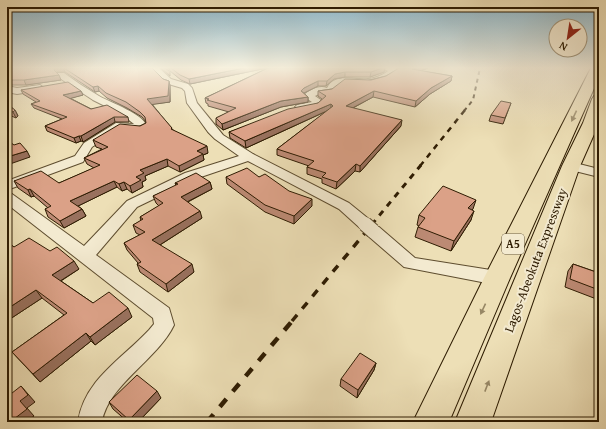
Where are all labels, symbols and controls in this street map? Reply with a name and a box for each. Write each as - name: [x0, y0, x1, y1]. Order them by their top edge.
- north arrow: [548, 18, 588, 58]
- text: N: [555, 38, 570, 55]
- one-way arrow: [571, 110, 577, 121]
- street label: Lagos-Abeokuta Expressway: [499, 185, 572, 335]
- road number: A5: [502, 234, 524, 254]
- one-way arrow: [480, 303, 486, 315]
- one-way arrow: [484, 379, 490, 391]

